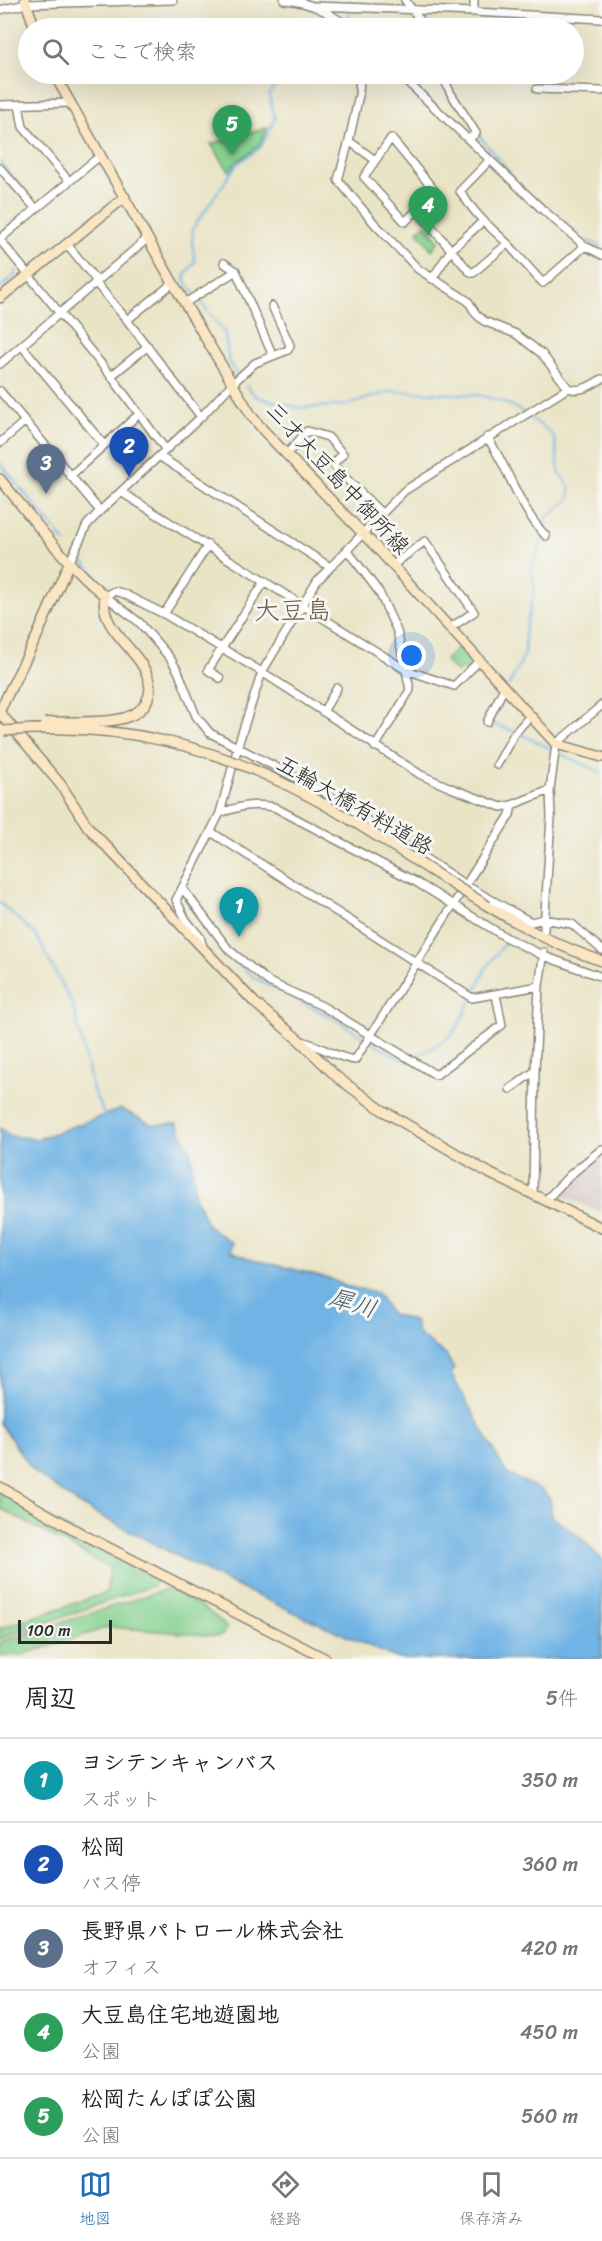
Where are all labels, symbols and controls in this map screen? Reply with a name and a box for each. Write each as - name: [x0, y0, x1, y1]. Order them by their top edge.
- search box: [18, 18, 584, 84]
- text: ここで検索: [87, 32, 197, 71]
- icon: search: [39, 35, 72, 68]
- pin: 5: [212, 106, 252, 155]
- pin: 4: [408, 186, 448, 236]
- street label: 三才大豆島中御所線: [256, 392, 420, 564]
- pin: 2: [110, 428, 148, 477]
- pin: 3: [26, 444, 66, 494]
- district label: 大豆島: [254, 587, 332, 633]
- your location: [397, 641, 426, 670]
- street label: 五輪大橋有料道路: [269, 744, 441, 866]
- pin: 1: [220, 888, 258, 937]
- water label: 犀川: [324, 1276, 382, 1330]
- text: 100 m: [27, 1616, 71, 1645]
- scale bar: [18, 1617, 112, 1644]
- text: 周辺: [24, 1675, 76, 1721]
- text: 5件: [546, 1681, 578, 1716]
- text: ヨシテンキャンバス: [81, 1743, 278, 1782]
- text: 1: [39, 1763, 48, 1798]
- text: 350 m: [522, 1763, 578, 1798]
- text: スポット: [81, 1782, 161, 1817]
- text: 松岡: [81, 1827, 125, 1866]
- text: 2: [38, 1847, 49, 1882]
- text: 360 m: [522, 1847, 578, 1882]
- text: バス停: [81, 1866, 141, 1901]
- text: 長野県パトロール株式会社: [81, 1911, 344, 1950]
- text: 3: [38, 1931, 49, 1966]
- text: 420 m: [521, 1931, 578, 1966]
- text: オフィス: [81, 1950, 161, 1985]
- text: 大豆島住宅地遊園地: [81, 1995, 279, 2034]
- text: 4: [37, 2015, 50, 2050]
- text: 450 m: [520, 2015, 578, 2050]
- text: 公園: [81, 2034, 121, 2069]
- text: 松岡たんぽぽ公園: [81, 2079, 257, 2118]
- text: 5: [37, 2099, 50, 2134]
- text: 560 m: [521, 2099, 578, 2134]
- text: 公園: [81, 2118, 121, 2153]
- tab: 地図: [79, 2168, 112, 2233]
- tab: 経路: [269, 2168, 302, 2233]
- tab: 保存済み: [459, 2168, 523, 2233]

